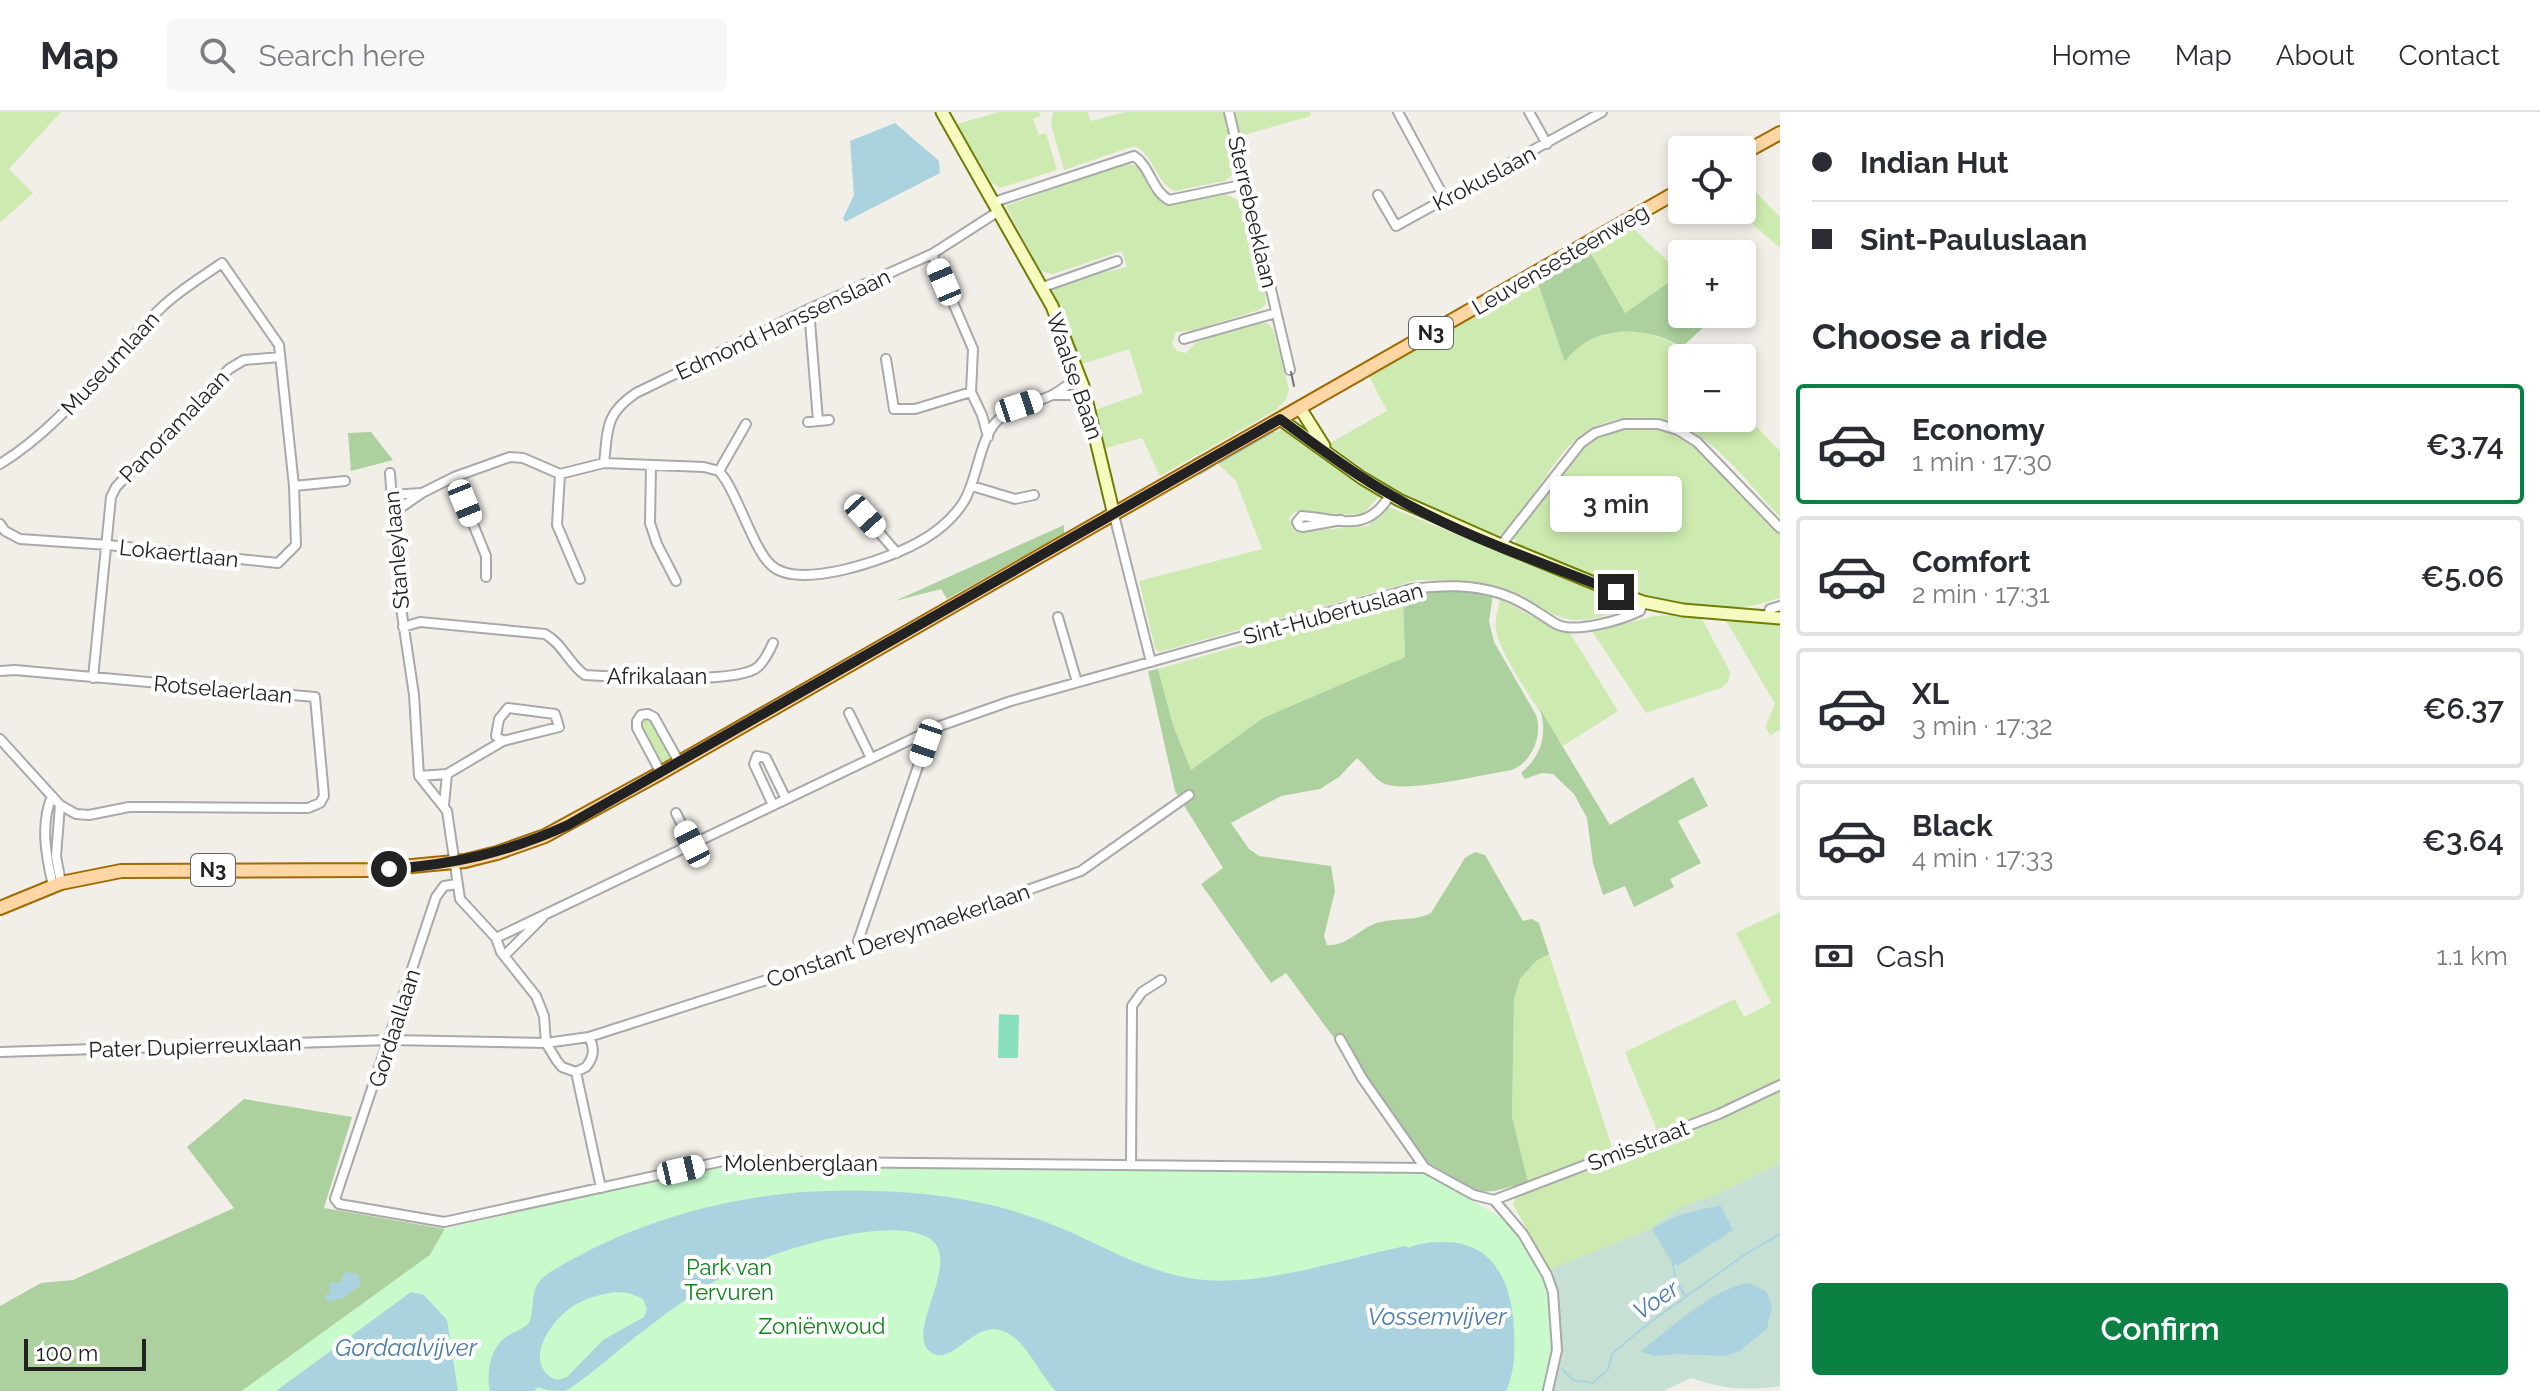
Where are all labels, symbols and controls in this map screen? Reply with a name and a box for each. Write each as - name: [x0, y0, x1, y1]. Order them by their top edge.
- search box: [167, 19, 727, 91]
- text: Map: [40, 33, 119, 78]
- icon: search: [195, 33, 239, 77]
- text: Search here: [259, 38, 425, 73]
- text: Home: [2051, 39, 2131, 72]
- text: Map: [2175, 39, 2232, 72]
- text: About: [2276, 39, 2355, 72]
- text: Contact: [2399, 39, 2500, 72]
- street label: Sterrebeeklaan: [1223, 134, 1283, 290]
- map controls: [1668, 136, 1756, 432]
- button: locate: [1668, 136, 1756, 224]
- street label: Krokuslaan: [1428, 140, 1540, 216]
- text: Indian Hut: [1860, 145, 2009, 180]
- street label: Leuvensesteenweg: [1467, 198, 1653, 320]
- text: Sint-Pauluslaan: [1860, 222, 2087, 257]
- button: +: [1668, 240, 1756, 328]
- car: [924, 255, 964, 309]
- street label: Edmond Hanssenslaan: [672, 263, 894, 385]
- street label: Museumlaan: [55, 306, 165, 420]
- street label: Waalse Baan: [1041, 309, 1109, 443]
- text: Choose a ride: [1812, 315, 2047, 357]
- road number: N3: [1409, 317, 1453, 349]
- button: −: [1668, 344, 1756, 432]
- street label: Panoramalaan: [114, 364, 234, 488]
- car: [992, 387, 1046, 425]
- icon: car: [1816, 408, 1888, 480]
- text: Economy: [1912, 412, 2045, 447]
- text: €3.74: [2426, 427, 2504, 462]
- text: 1 min · 17:30: [1912, 447, 2052, 477]
- car: [445, 476, 485, 530]
- callout: 3 min: [1550, 476, 1682, 532]
- text: 3 min: [1583, 489, 1649, 519]
- street label: Stanleylaan: [378, 490, 414, 610]
- car: [840, 490, 890, 542]
- street label: Lokaertlaan: [118, 534, 240, 572]
- icon: car: [1816, 540, 1888, 612]
- text: Comfort: [1912, 544, 2031, 579]
- text: €5.06: [2421, 559, 2504, 594]
- route end: [1598, 574, 1634, 610]
- street label: Sint-Hubertuslaan: [1240, 577, 1426, 649]
- text: 2 min · 17:31: [1912, 579, 2050, 609]
- street label: Afrikalaan: [607, 663, 707, 689]
- street label: Rotselaerlaan: [153, 670, 293, 708]
- icon: car: [1816, 672, 1888, 744]
- text: XL: [1912, 676, 1949, 711]
- text: €6.37: [2423, 691, 2504, 726]
- text: 3 min · 17:32: [1912, 711, 2053, 741]
- car: [907, 716, 945, 770]
- icon: car: [1816, 804, 1888, 876]
- text: Black: [1912, 808, 1993, 843]
- car: [670, 817, 714, 871]
- text: €3.64: [2422, 823, 2504, 858]
- text: 4 min · 17:33: [1912, 843, 2053, 873]
- route start: [371, 851, 407, 887]
- road number: N3: [191, 854, 235, 886]
- street label: Constant Dereymaekerlaan: [763, 878, 1033, 992]
- icon: cash: [1812, 934, 1856, 978]
- text: Cash: [1876, 939, 1945, 974]
- text: 1.1 km: [2437, 941, 2508, 971]
- street label: Gordaallaan: [363, 966, 425, 1090]
- street label: Pater Dupierreuxlaan: [88, 1029, 302, 1063]
- street label: Smisstraat: [1584, 1114, 1693, 1176]
- street label: Molenberglaan: [724, 1150, 878, 1176]
- car: [655, 1153, 707, 1187]
- park label: Park van Tervuren: [684, 1254, 774, 1305]
- water label: Voer: [1627, 1273, 1685, 1326]
- button: Confirm: [1812, 1283, 2508, 1375]
- water label: Vossemvijver: [1368, 1302, 1507, 1331]
- park label: Zoniënwoud: [758, 1313, 886, 1339]
- water label: Gordaalvijver: [335, 1333, 478, 1362]
- scale bar: [24, 1335, 146, 1371]
- text: 100 m: [36, 1340, 98, 1366]

